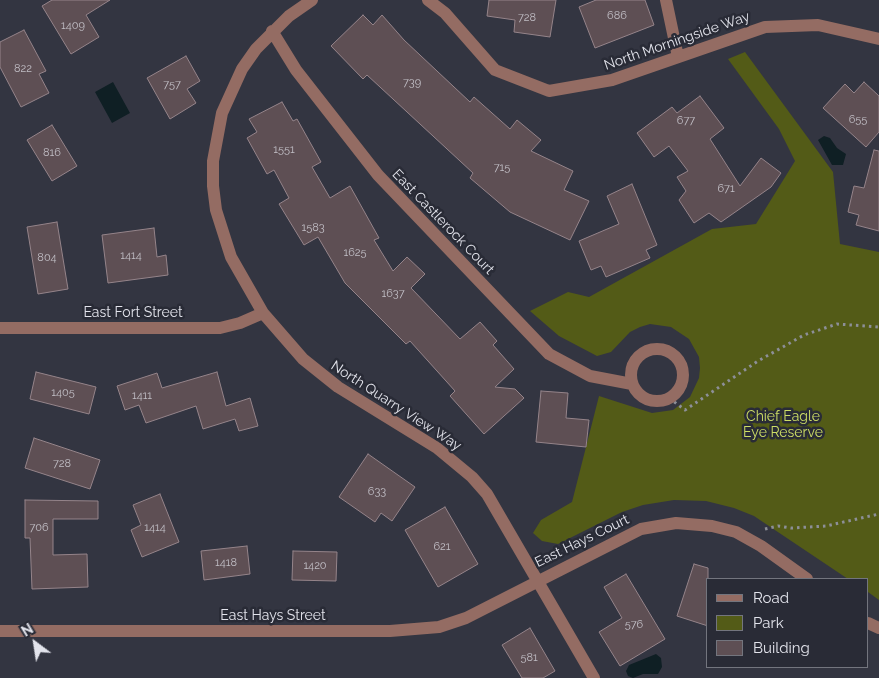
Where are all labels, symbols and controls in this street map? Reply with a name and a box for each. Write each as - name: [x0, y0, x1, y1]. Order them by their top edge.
- street label: North Morningside Way: [602, 8, 752, 74]
- house number: 686: [607, 9, 627, 23]
- house number: 728: [518, 11, 536, 25]
- house number: 1409: [61, 19, 85, 33]
- house number: 822: [14, 62, 32, 76]
- house number: 739: [403, 76, 421, 90]
- house number: 757: [163, 78, 181, 92]
- house number: 655: [849, 113, 867, 127]
- house number: 677: [677, 114, 695, 128]
- house number: 1551: [273, 143, 295, 157]
- house number: 816: [43, 146, 61, 160]
- house number: 715: [494, 161, 510, 175]
- street label: East Castlerock Court: [389, 166, 497, 278]
- house number: 671: [717, 182, 735, 196]
- house number: 1583: [301, 221, 325, 235]
- house number: 1625: [343, 246, 367, 260]
- house number: 1414: [120, 249, 142, 263]
- house number: 804: [37, 251, 57, 265]
- house number: 1637: [381, 287, 405, 301]
- street label: East Fort Street: [83, 305, 183, 321]
- street label: North Quarry View Way: [328, 358, 464, 454]
- house number: 1405: [51, 386, 75, 400]
- house number: 1411: [132, 389, 152, 403]
- park label: Chief Eagle Eye Reserve: [743, 409, 823, 442]
- house number: 728: [53, 457, 71, 471]
- house number: 633: [368, 485, 386, 499]
- street label: East Hays Court: [532, 511, 632, 571]
- house number: 706: [29, 521, 49, 535]
- house number: 1414: [144, 521, 166, 535]
- house number: 621: [433, 540, 451, 554]
- house number: 1418: [215, 556, 237, 570]
- house number: 1420: [303, 559, 327, 573]
- legend: [706, 578, 869, 668]
- text: Road: [753, 589, 789, 607]
- street label: East Hays Street: [220, 608, 326, 624]
- text: Park: [753, 614, 784, 632]
- north arrow: [10, 618, 60, 668]
- house number: 576: [625, 618, 643, 632]
- text: N: [19, 621, 36, 640]
- text: Building: [753, 639, 810, 657]
- house number: 581: [520, 651, 538, 665]

